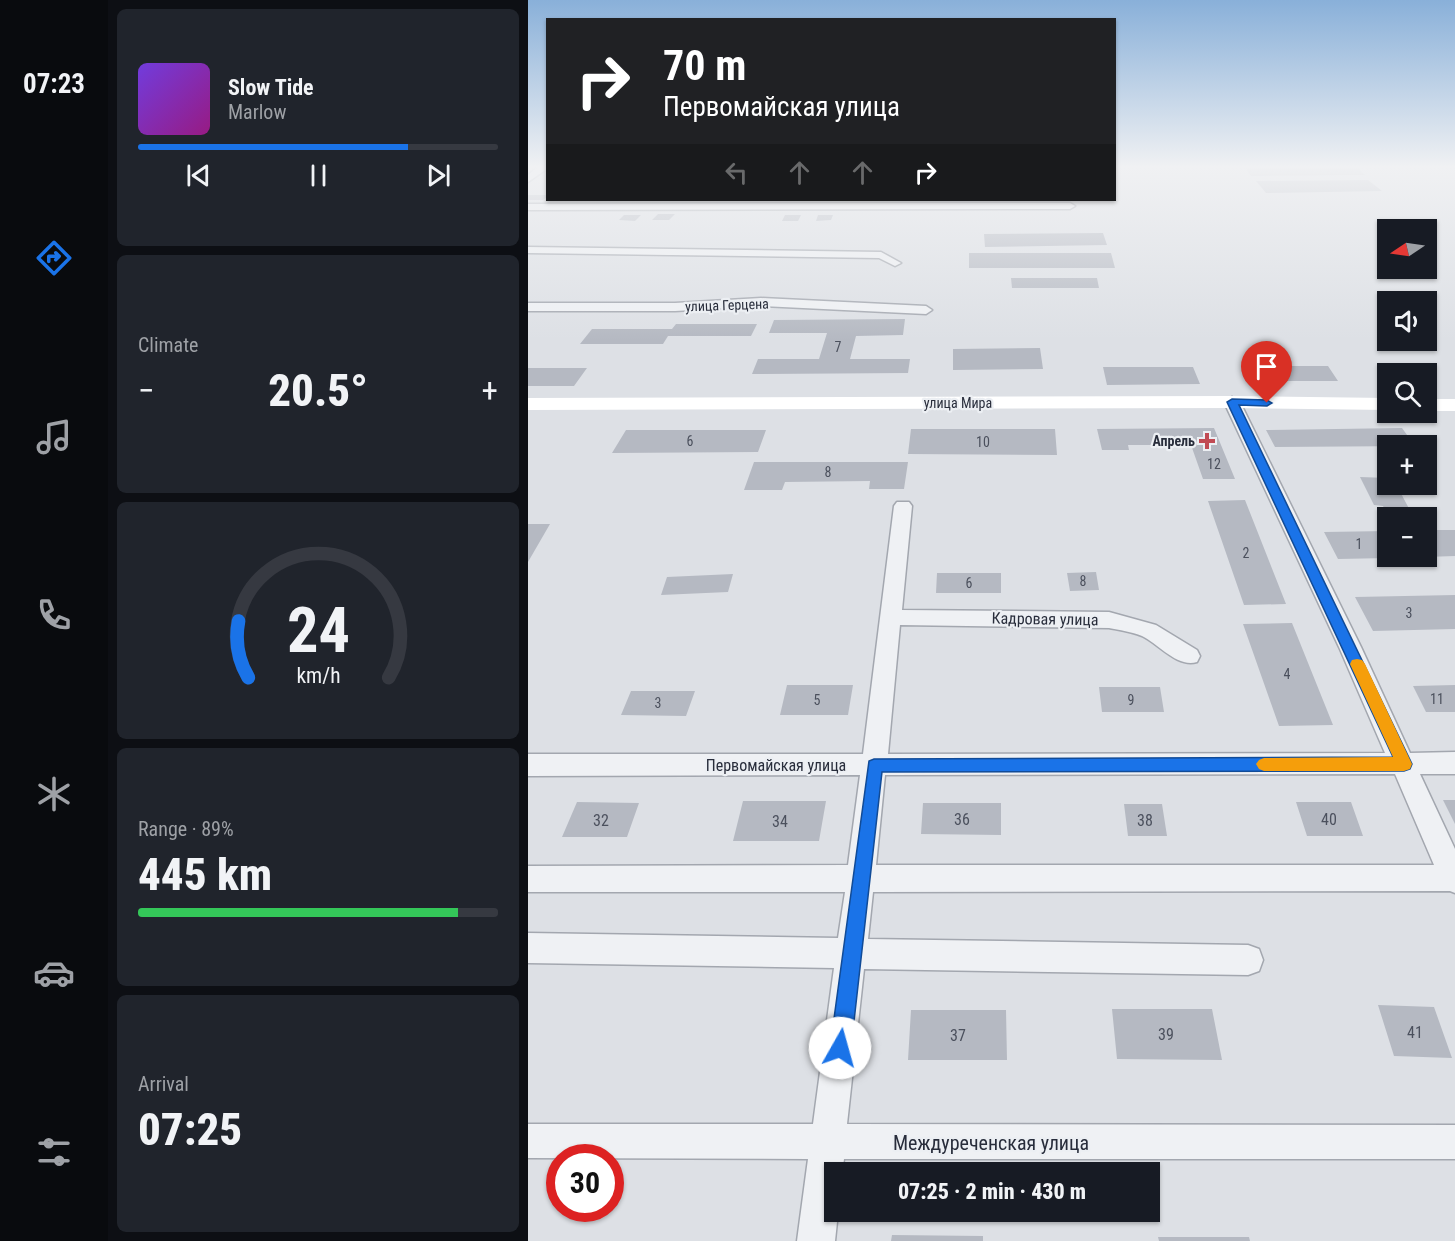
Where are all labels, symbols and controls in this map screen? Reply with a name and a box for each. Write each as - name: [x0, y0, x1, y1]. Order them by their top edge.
- text: 70 m: [663, 41, 746, 90]
- icon: right: [564, 42, 642, 120]
- text: 07:23: [23, 68, 85, 100]
- text: Slow Tide: [228, 75, 314, 100]
- text: Первомайская улица: [663, 91, 900, 123]
- text: Marlow: [228, 100, 286, 124]
- icon: left: [720, 156, 753, 189]
- icon: ahead: [783, 156, 816, 189]
- icon: ahead: [846, 156, 879, 189]
- icon: right: [909, 156, 942, 189]
- icon: previous: [182, 159, 215, 192]
- icon: pause: [302, 159, 335, 192]
- icon: next: [422, 159, 455, 192]
- north arrow: [1377, 219, 1437, 279]
- map controls: [1377, 219, 1437, 567]
- icon: directions: [33, 237, 75, 279]
- button: sound: [1377, 291, 1437, 351]
- street label: улица Герцена: [685, 296, 769, 314]
- text: Climate: [138, 333, 198, 357]
- house number: 7: [835, 339, 842, 355]
- pin: [1241, 341, 1292, 403]
- icon: arrive: [1250, 350, 1283, 383]
- button: search: [1377, 363, 1437, 423]
- text: 20.5°: [268, 364, 368, 417]
- text: −: [138, 371, 155, 410]
- text: +: [482, 371, 498, 410]
- street label: улица Мира: [924, 395, 992, 411]
- icon: music: [33, 416, 75, 458]
- house number: 6: [687, 433, 694, 449]
- place label: Апрель: [1152, 433, 1195, 449]
- house number: 10: [976, 434, 990, 450]
- marker: Апрель: [1200, 434, 1214, 448]
- button: +: [1377, 435, 1437, 495]
- house number: 12: [1207, 456, 1221, 472]
- house number: 8: [825, 464, 832, 480]
- button: −: [1377, 507, 1437, 567]
- house number: 1: [1356, 536, 1362, 552]
- house number: 2: [1243, 545, 1250, 561]
- house number: 8: [1080, 573, 1087, 589]
- house number: 6: [966, 575, 973, 591]
- icon: phone: [33, 594, 75, 636]
- text: 24: [286, 594, 350, 667]
- house number: 3: [1406, 605, 1412, 621]
- street label: Кадровая улица: [991, 609, 1099, 629]
- text: km/h: [296, 663, 340, 688]
- house number: 4: [1284, 666, 1291, 682]
- house number: 11: [1430, 691, 1444, 707]
- house number: 5: [814, 692, 821, 708]
- house number: 9: [1128, 692, 1134, 708]
- house number: 3: [655, 695, 661, 711]
- street label: Первомайская улица: [706, 756, 846, 775]
- icon: climate: [33, 773, 75, 815]
- house number: 36: [954, 810, 970, 829]
- house number: 40: [1321, 810, 1337, 829]
- house number: 32: [593, 811, 609, 830]
- house number: 38: [1137, 811, 1153, 830]
- house number: 34: [772, 812, 788, 831]
- text: Range · 89%: [138, 817, 234, 841]
- text: 445 km: [138, 848, 272, 901]
- icon: car: [33, 952, 75, 994]
- position arrow: [808, 1016, 872, 1080]
- house number: 41: [1407, 1023, 1423, 1042]
- house number: 39: [1158, 1025, 1174, 1044]
- house number: 37: [950, 1026, 966, 1045]
- text: Arrival: [138, 1072, 189, 1096]
- text: 07:25: [138, 1103, 242, 1156]
- icon: filters: [33, 1131, 75, 1173]
- street label: Междуреченская улица: [893, 1131, 1089, 1155]
- speed limit sign: 30: [546, 1144, 624, 1222]
- text: 07:25 · 2 min · 430 m: [898, 1179, 1086, 1204]

